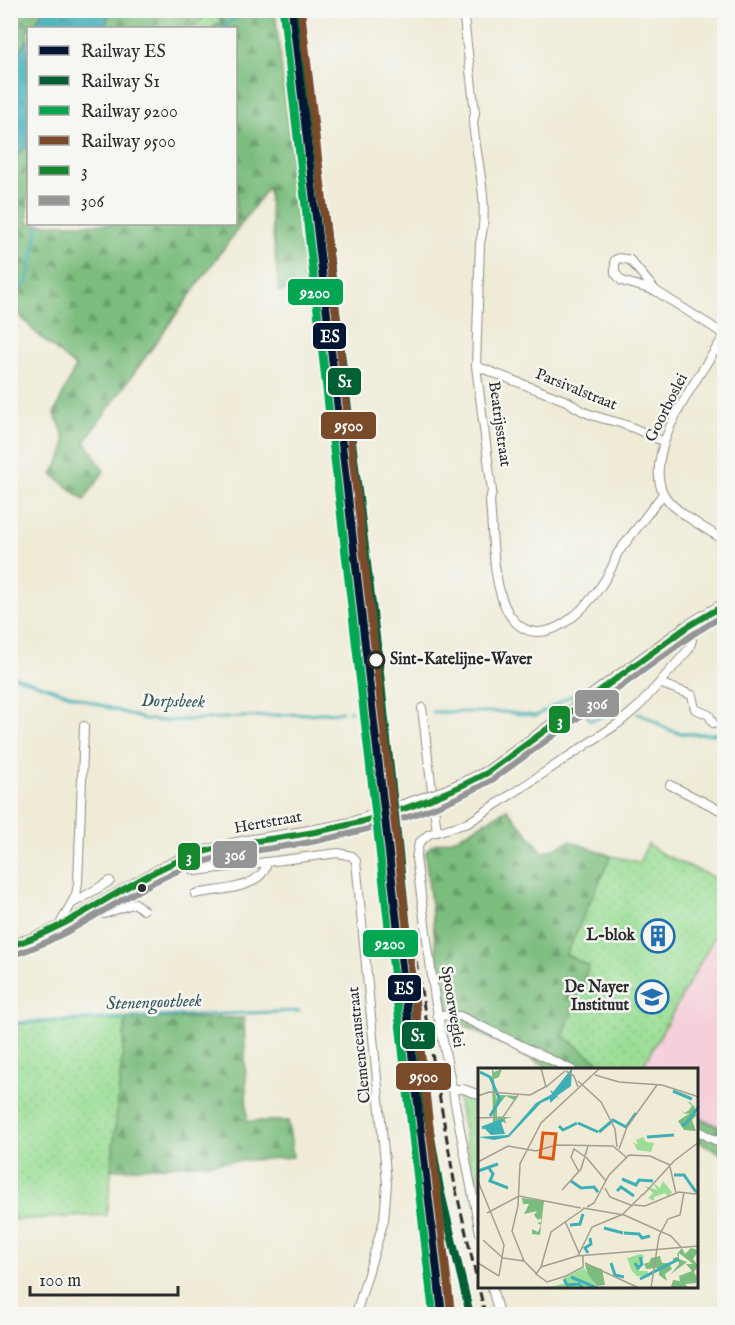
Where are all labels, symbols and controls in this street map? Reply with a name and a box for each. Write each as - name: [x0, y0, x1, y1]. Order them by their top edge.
- legend: [27, 27, 237, 225]
- text: Railway ES: [81, 41, 166, 64]
- text: Railway S1: [81, 71, 160, 94]
- text: Railway 9200: [81, 101, 178, 124]
- text: Railway 9500: [81, 131, 176, 154]
- text: 3: [81, 161, 88, 184]
- text: 306: [81, 191, 105, 214]
- line badge: 9200: [287, 278, 344, 306]
- text: 9200: [299, 284, 330, 304]
- line badge: ES: [312, 322, 347, 350]
- text: ES: [320, 328, 340, 348]
- street label: Parsivalstraat: [532, 365, 620, 416]
- line badge: S1: [327, 367, 362, 396]
- street label: Goorboslei: [641, 370, 693, 446]
- text: S1: [338, 373, 352, 393]
- street label: Beatrijsstraat: [483, 380, 515, 469]
- line badge: 9500: [320, 411, 377, 440]
- text: 9500: [334, 417, 363, 437]
- place label: Sint-Katelijne-Waver: [390, 650, 532, 670]
- marker: Sint-Katelijne-Waver: [367, 651, 385, 669]
- line badge: 306: [574, 689, 620, 718]
- water label: Dorpsbeek: [141, 690, 205, 714]
- text: 306: [587, 695, 609, 715]
- line badge: 3: [548, 705, 571, 734]
- text: 3: [557, 712, 563, 732]
- street label: Hertstraat: [233, 807, 304, 839]
- line badge: 306: [212, 840, 258, 869]
- line badge: 3: [177, 842, 201, 871]
- text: 306: [225, 846, 247, 866]
- text: 3: [186, 848, 192, 868]
- unlabelled marker: [136, 882, 148, 894]
- building icon: L-blok: [640, 918, 676, 954]
- place label: L-blok: [586, 926, 635, 946]
- line badge: 9200: [362, 929, 419, 958]
- text: 9200: [374, 935, 405, 955]
- street label: Spoorweglei: [436, 965, 468, 1049]
- line badge: ES: [387, 974, 422, 1002]
- place label: De Nayer Instituut: [564, 978, 630, 1016]
- school or university icon: De Nayer Instituut: [634, 979, 670, 1015]
- text: ES: [394, 980, 414, 1000]
- street label: Clemenceaustraat: [344, 985, 376, 1104]
- water label: Stenengootbeek: [106, 990, 202, 1016]
- line badge: S1: [401, 1021, 436, 1050]
- text: S1: [411, 1027, 425, 1047]
- line badge: 9500: [395, 1062, 452, 1091]
- text: 9500: [409, 1068, 438, 1088]
- inset map: [478, 1068, 699, 1289]
- scale bar: [30, 1259, 178, 1297]
- text: 100 m: [39, 1270, 81, 1293]

